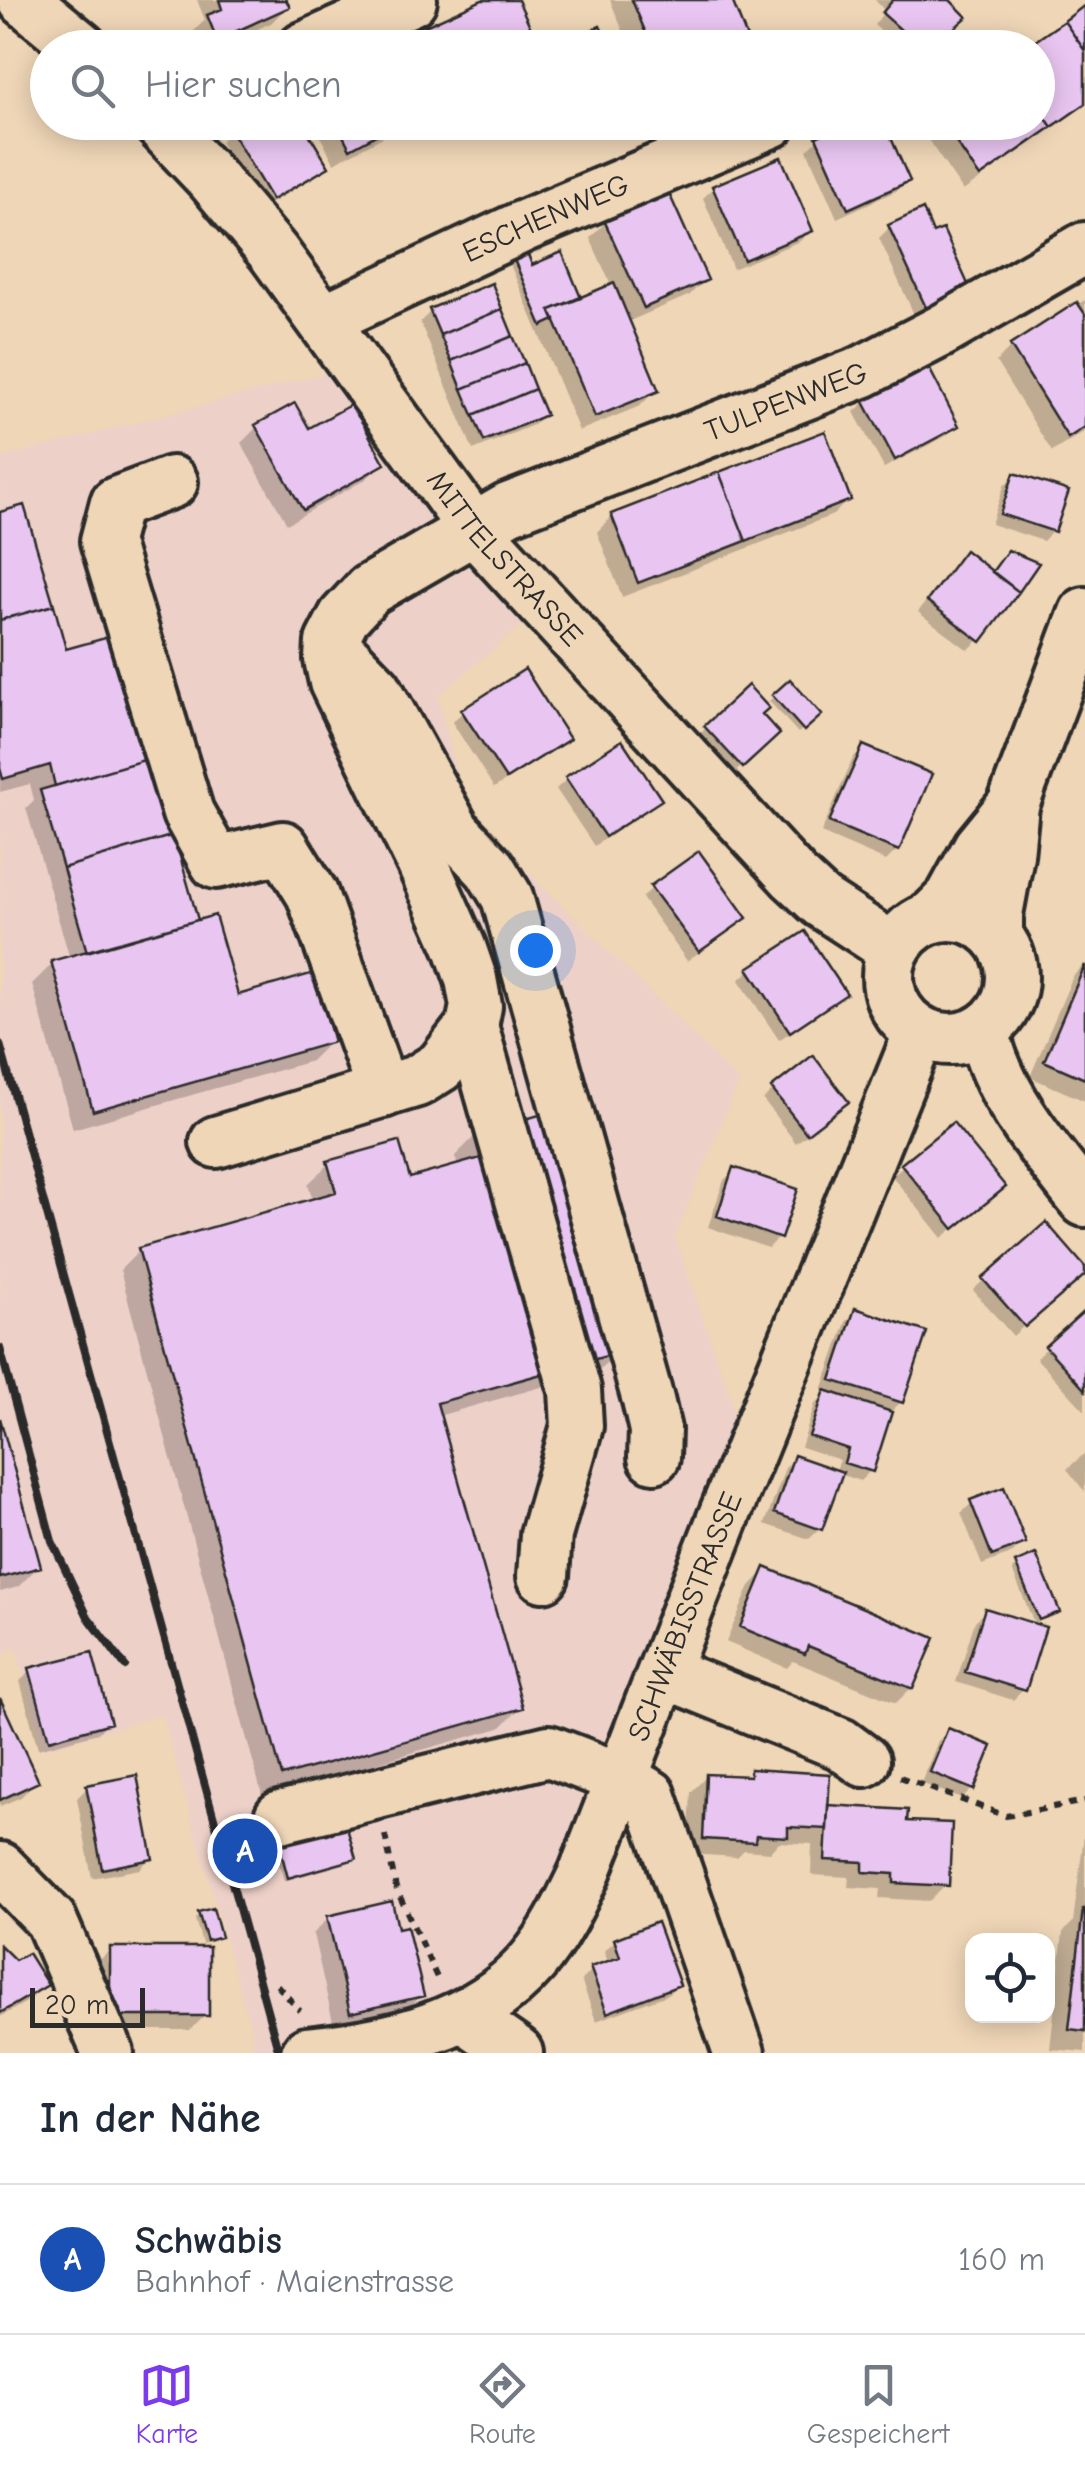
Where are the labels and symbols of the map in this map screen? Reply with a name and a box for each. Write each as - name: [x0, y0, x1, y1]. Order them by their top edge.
- street label: ESCHENWEG: [457, 166, 634, 270]
- street label: TULPENWEG: [700, 354, 872, 449]
- street label: MITTELSTRASSE: [420, 463, 590, 653]
- your location: [510, 925, 561, 976]
- street label: SCHWÄBISSTRASSE: [620, 1487, 749, 1746]
- pin: A: [212, 1814, 278, 1888]
- scale bar: [30, 1983, 145, 2028]

